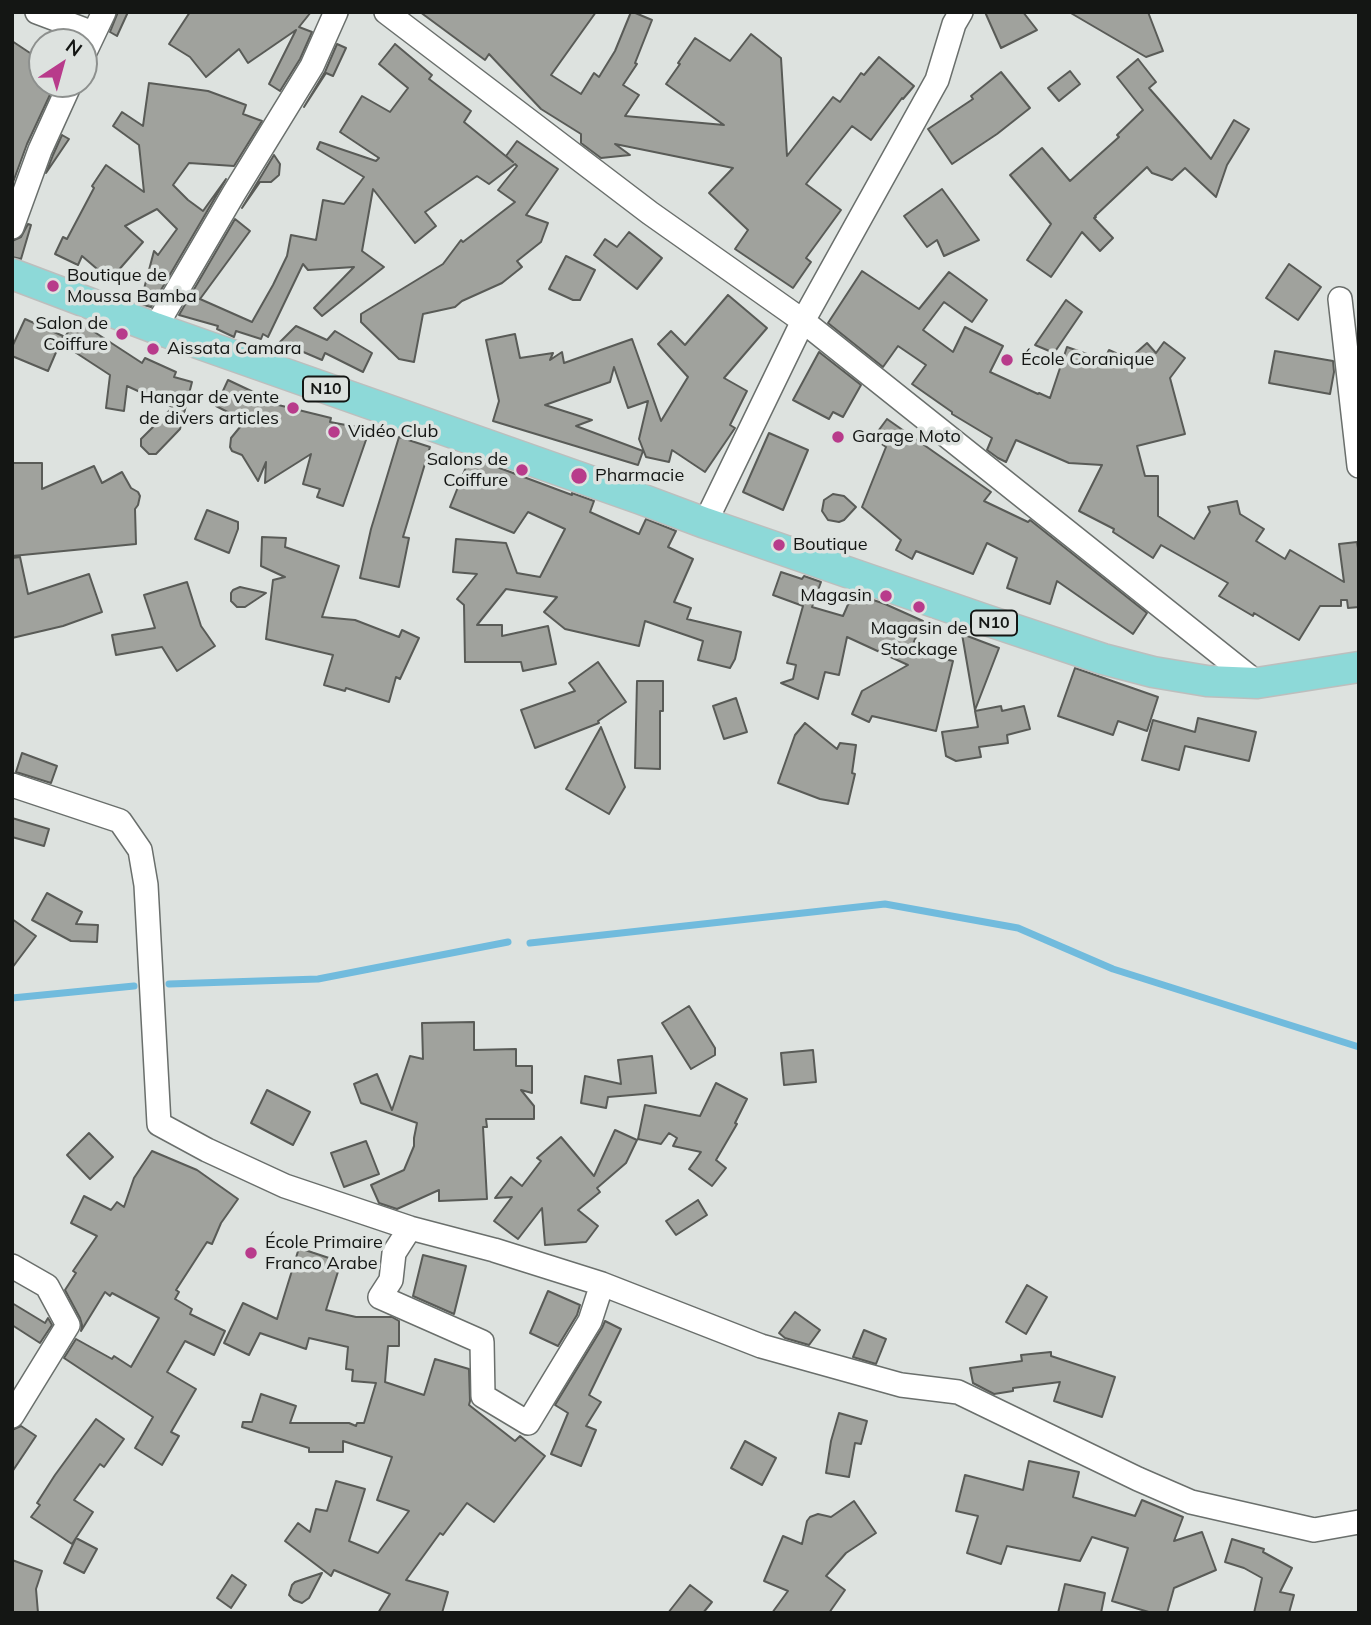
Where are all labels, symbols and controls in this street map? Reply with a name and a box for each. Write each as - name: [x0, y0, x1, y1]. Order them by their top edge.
- north arrow: [28, 28, 98, 98]
- text: N: [61, 34, 87, 62]
- place label: Boutique de Moussa Bamba: [67, 265, 197, 308]
- marker: Boutique de Moussa Bamba: [45, 278, 61, 294]
- place label: Salon de Coiffure: [36, 313, 108, 356]
- marker: Salon de Coiffure: [114, 326, 130, 342]
- place label: Aissata Camara: [167, 338, 302, 360]
- marker: Aissata Camara: [145, 341, 161, 357]
- place label: École Coranique: [1021, 349, 1154, 371]
- marker: École Coranique: [999, 352, 1015, 368]
- road number: N10: [303, 376, 349, 402]
- place label: Hangar de vente de divers articles: [139, 387, 279, 430]
- marker: Hangar de vente de divers articles: [285, 400, 301, 416]
- place label: Vidéo Club: [348, 421, 438, 443]
- marker: Vidéo Club: [326, 424, 342, 440]
- place label: Garage Moto: [852, 426, 961, 448]
- marker: Garage Moto: [830, 429, 846, 445]
- place label: Salons de Coiffure: [427, 449, 508, 491]
- marker: Salons de Coiffure: [514, 462, 530, 478]
- place label: Pharmacie: [595, 465, 684, 487]
- marker: Pharmacie: [569, 466, 589, 486]
- place label: Boutique: [793, 534, 867, 556]
- marker: Boutique: [771, 537, 787, 553]
- place label: Magasin: [800, 585, 872, 607]
- marker: Magasin: [878, 588, 894, 604]
- marker: Magasin de Stockage: [911, 599, 927, 615]
- road number: N10: [971, 610, 1017, 636]
- place label: Magasin de Stockage: [871, 618, 967, 660]
- place label: École Primaire Franco Arabe: [265, 1232, 383, 1274]
- marker: École Primaire Franco Arabe: [243, 1245, 259, 1261]

